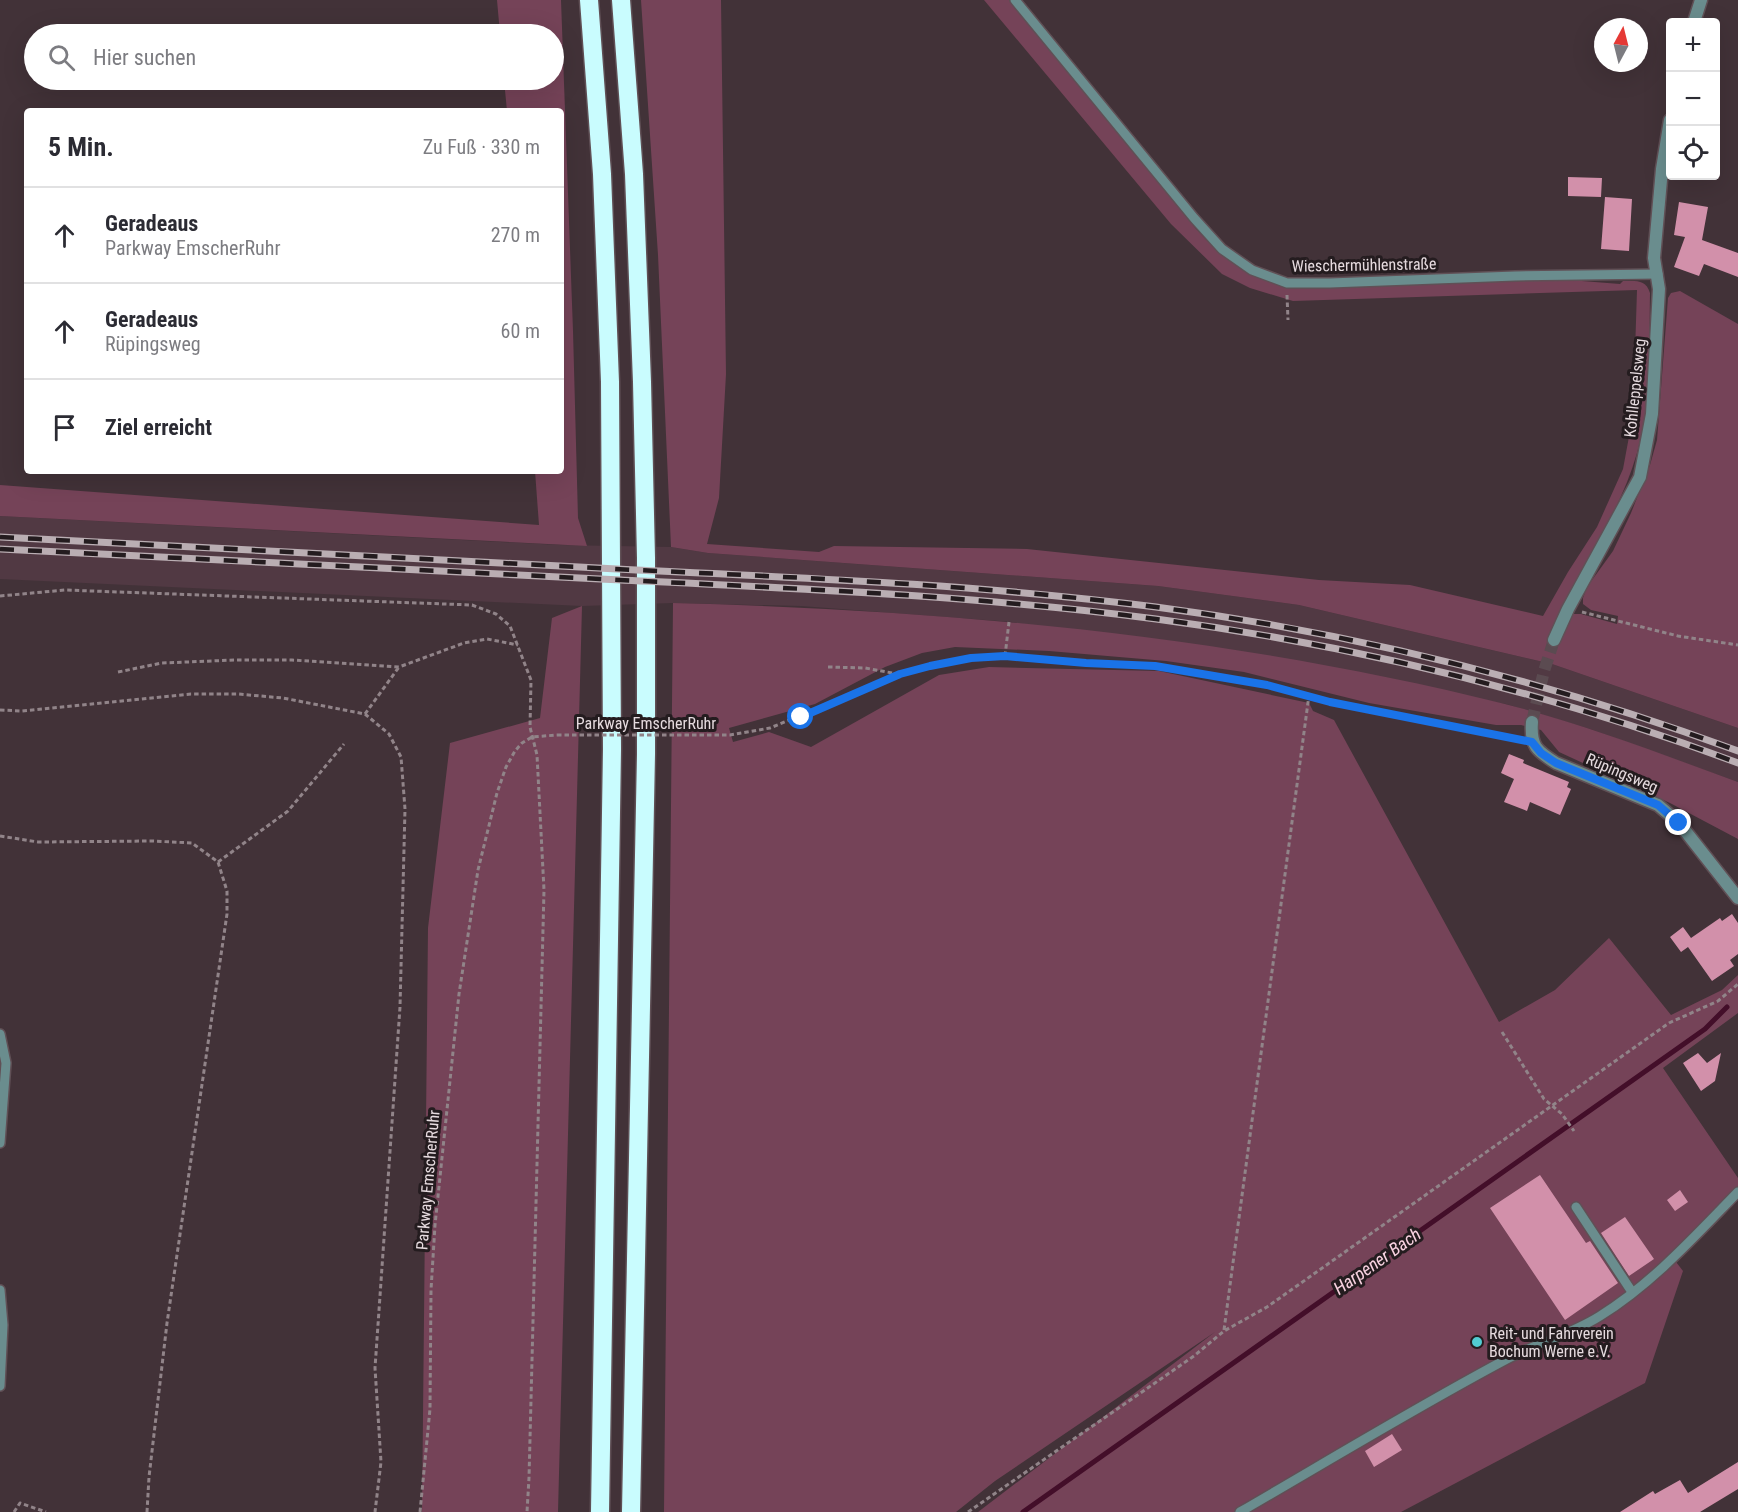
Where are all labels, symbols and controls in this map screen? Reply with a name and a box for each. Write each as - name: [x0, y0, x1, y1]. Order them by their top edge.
- north arrow: [1594, 18, 1648, 72]
- map controls: [1666, 18, 1720, 180]
- button: +: [1666, 18, 1720, 72]
- search box: [24, 24, 564, 90]
- icon: search: [45, 41, 78, 74]
- text: Hier suchen: [93, 45, 196, 70]
- button: −: [1666, 72, 1720, 126]
- button: locate: [1666, 126, 1720, 180]
- text: 5 Min.: [48, 132, 114, 162]
- text: Zu Fuß · 330 m: [423, 135, 540, 159]
- text: Geradeaus: [105, 211, 198, 236]
- icon: ahead: [48, 219, 81, 252]
- text: 270 m: [491, 223, 540, 247]
- text: Parkway EmscherRuhr: [105, 236, 281, 260]
- street label: Wieschermühlenstraße: [1292, 254, 1436, 276]
- text: Geradeaus: [105, 307, 198, 332]
- icon: ahead: [48, 315, 81, 348]
- text: 60 m: [501, 319, 540, 343]
- text: Rüpingsweg: [105, 332, 201, 356]
- street label: Kohlleppelsweg: [1620, 338, 1650, 438]
- icon: arrive: [48, 411, 81, 444]
- text: Ziel erreicht: [105, 415, 212, 440]
- route start: [787, 703, 813, 729]
- street label: Parkway EmscherRuhr: [576, 714, 716, 733]
- street label: Rüpingsweg: [1583, 749, 1661, 797]
- route end: [1665, 809, 1691, 835]
- street label: Parkway EmscherRuhr: [412, 1109, 444, 1251]
- water label: Harpener Bach: [1329, 1223, 1425, 1299]
- place label: Reit- und Fahrverein Bochum Werne e.V.: [1489, 1324, 1614, 1361]
- marker: Reit- und Fahrverein Bochum Werne e.V.: [1470, 1335, 1484, 1349]

